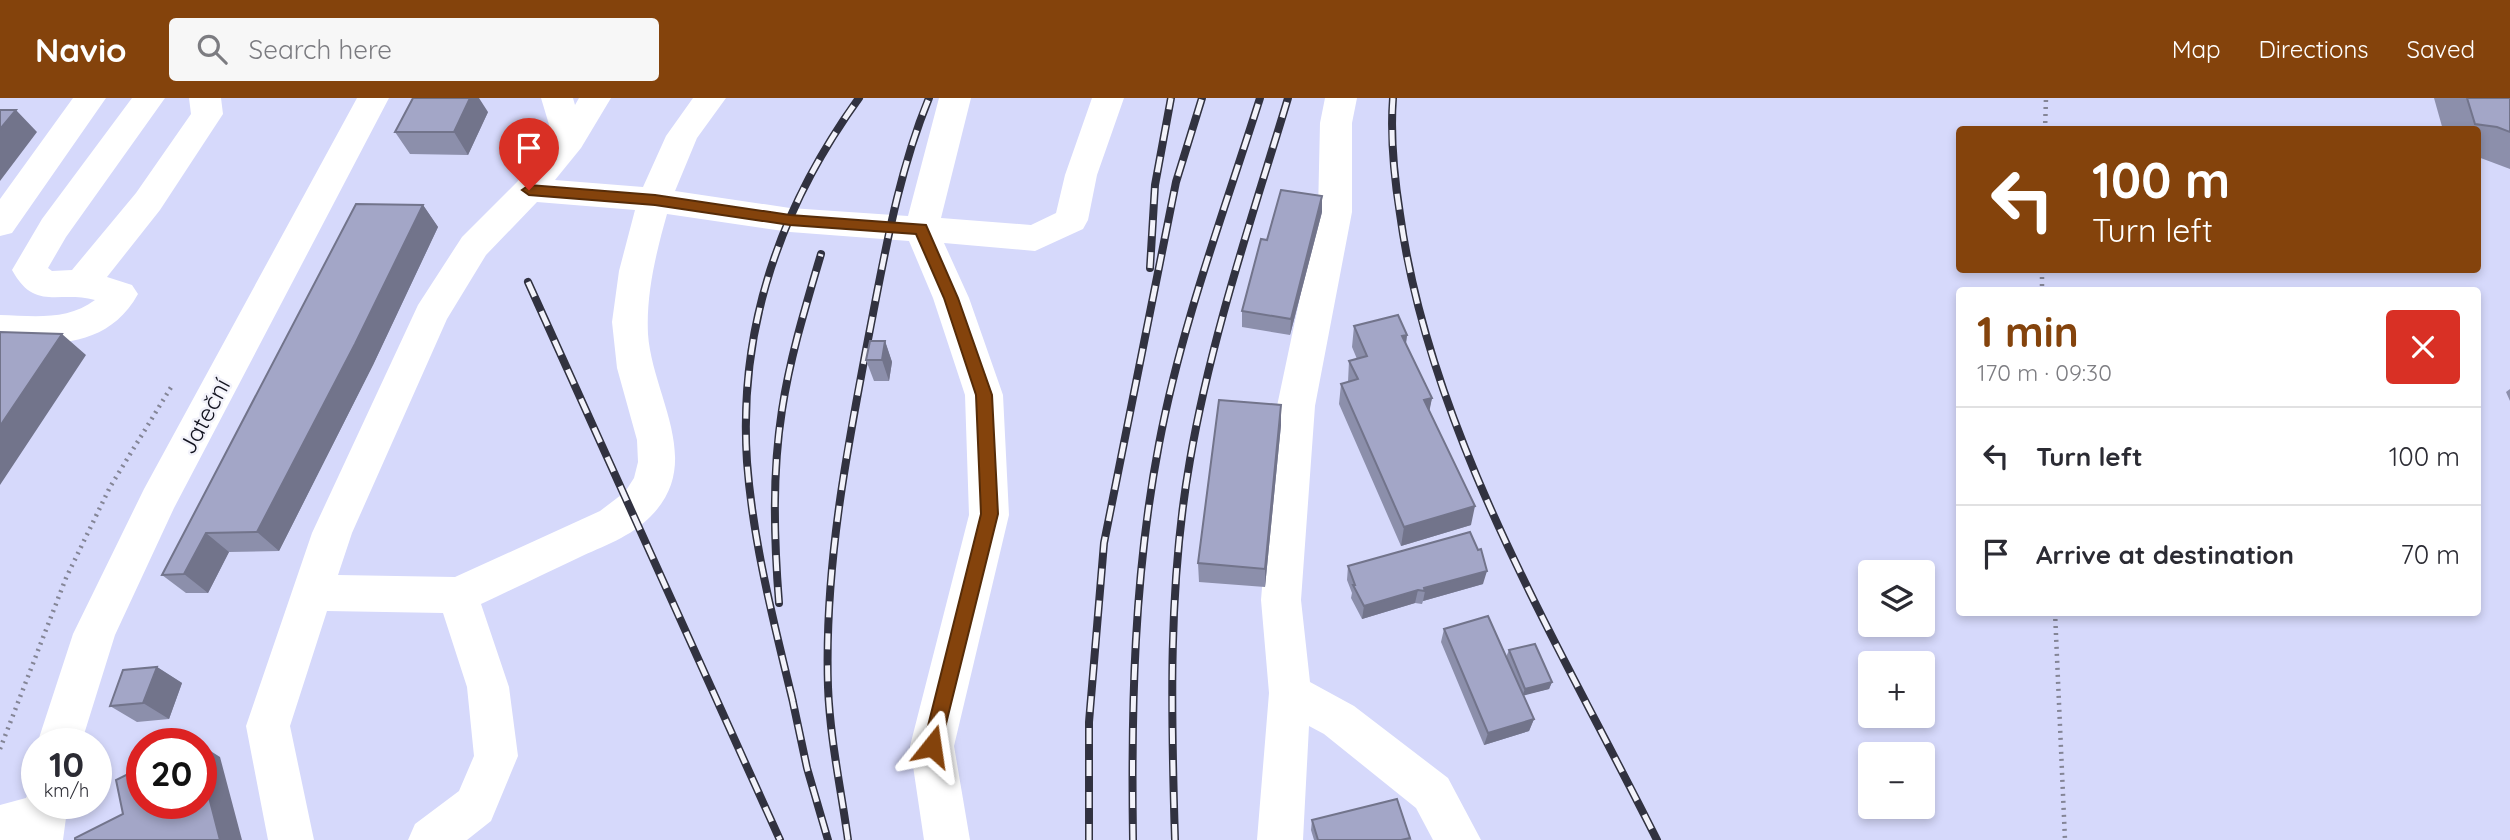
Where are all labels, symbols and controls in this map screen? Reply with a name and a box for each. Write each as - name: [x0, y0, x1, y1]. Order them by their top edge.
- search box: [169, 18, 659, 81]
- text: Navio: [35, 29, 127, 70]
- icon: search: [193, 30, 231, 68]
- text: Search here: [249, 33, 392, 66]
- text: Map: [2172, 34, 2221, 64]
- text: Directions: [2259, 34, 2369, 64]
- text: Saved: [2407, 34, 2475, 64]
- pin: [499, 118, 559, 190]
- icon: arrive: [510, 129, 548, 167]
- text: 100 m: [2092, 149, 2230, 210]
- icon: left: [1977, 154, 2068, 245]
- text: Turn left: [2092, 210, 2213, 250]
- text: 1 min: [1977, 305, 2079, 358]
- button: close: [2386, 310, 2460, 384]
- text: 170 m · 09:30: [1977, 358, 2112, 387]
- street label: Jateční: [172, 372, 237, 459]
- icon: left: [1977, 437, 2015, 475]
- text: Turn left: [2036, 440, 2143, 473]
- text: 100 m: [2389, 440, 2460, 473]
- icon: arrive: [1977, 535, 2015, 573]
- text: Arrive at destination: [2036, 538, 2294, 571]
- text: 70 m: [2400, 538, 2460, 571]
- map controls: [1858, 560, 1935, 819]
- button: layers: [1858, 560, 1935, 637]
- button: +: [1858, 651, 1935, 728]
- position arrow: [895, 709, 969, 783]
- speed limit sign: 20: [126, 728, 217, 819]
- text: 10: [49, 742, 84, 786]
- button: −: [1858, 742, 1935, 819]
- text: km/h: [44, 779, 89, 802]

